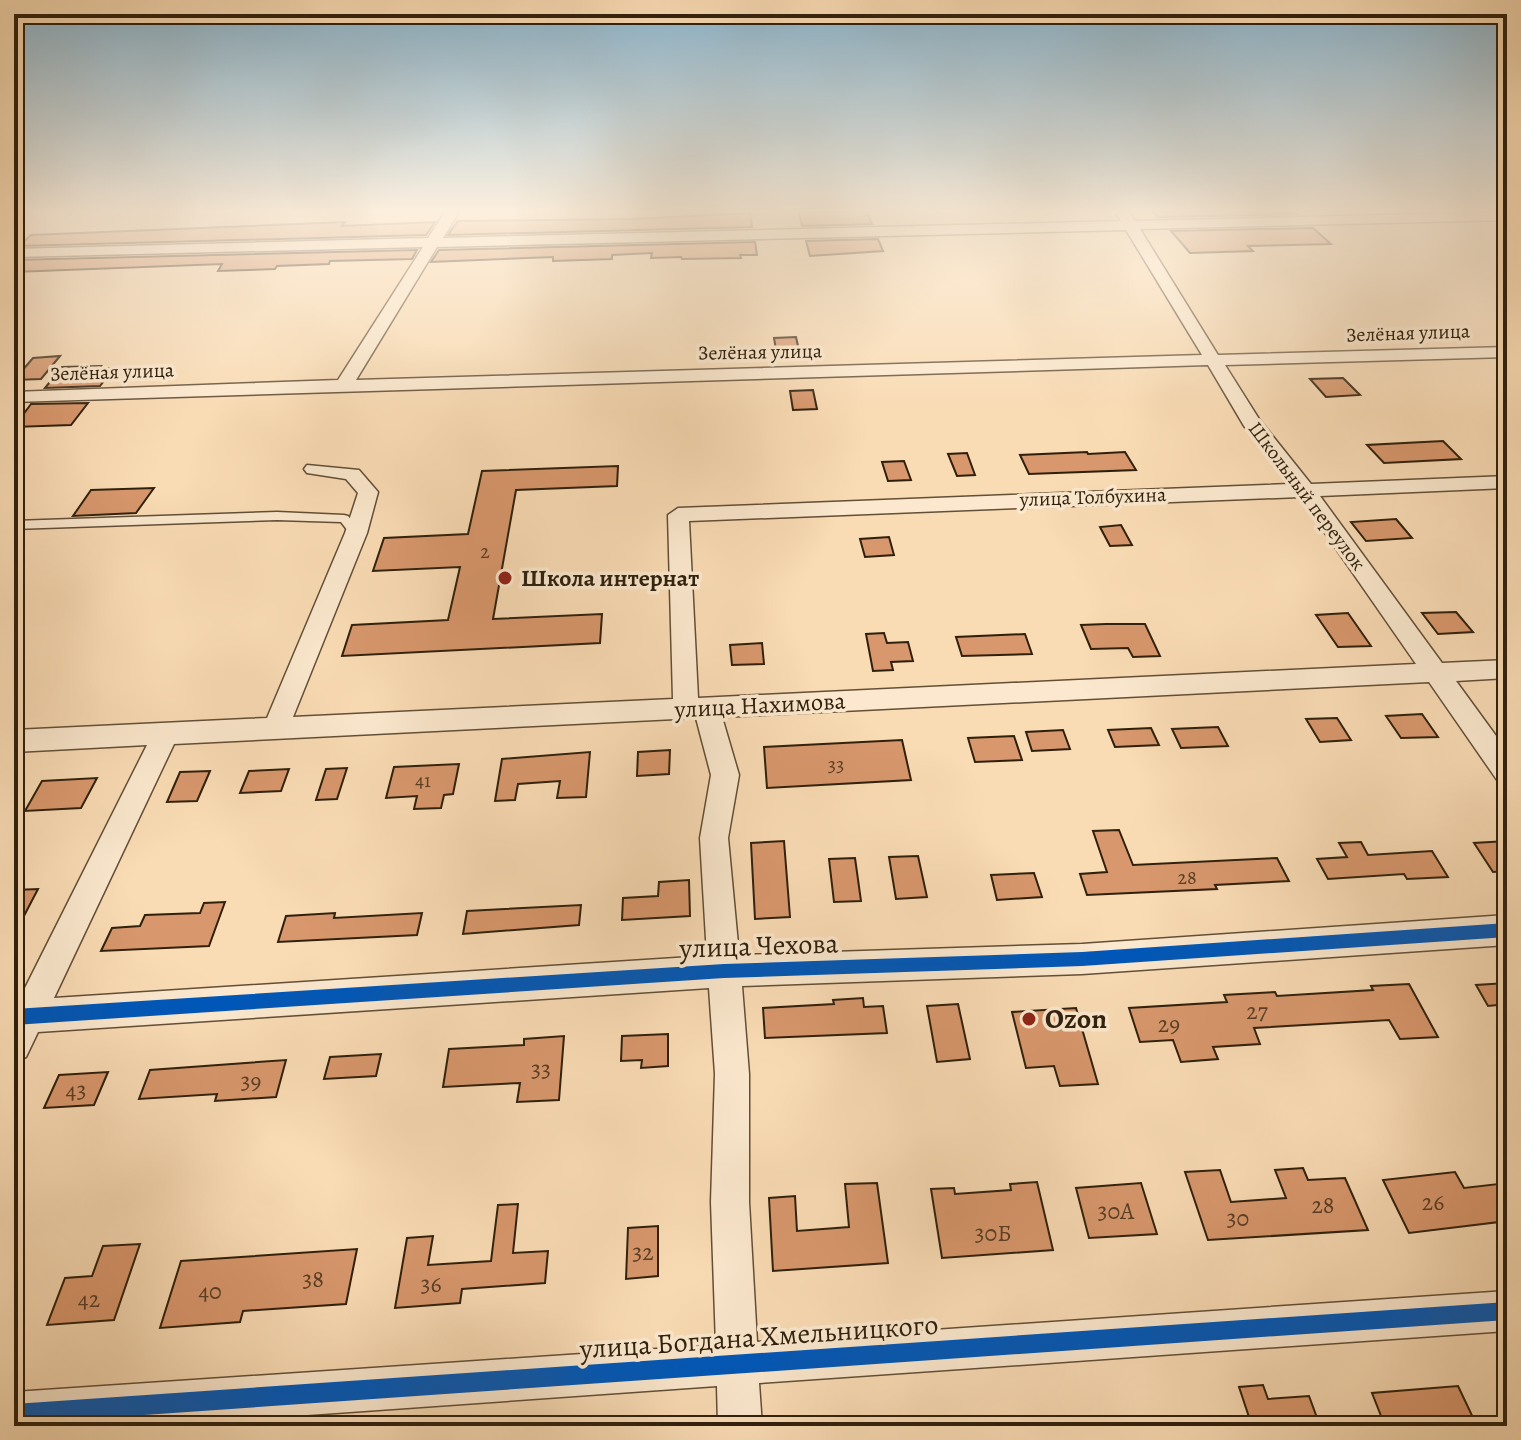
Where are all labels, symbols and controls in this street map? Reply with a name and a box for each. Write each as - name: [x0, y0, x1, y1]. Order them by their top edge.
- street label: Зелёная улица: [1346, 317, 1471, 349]
- street label: Зелёная улица: [698, 337, 823, 367]
- street label: Зелёная улица: [50, 356, 175, 388]
- street label: Школьный переулок: [1242, 416, 1372, 576]
- street label: улица Толбухина: [1018, 481, 1167, 513]
- house number: 2: [480, 538, 490, 565]
- place label: Школа интернат: [521, 562, 699, 594]
- marker: Школа интернат: [496, 569, 514, 587]
- street label: улица Нахимова: [673, 685, 846, 726]
- house number: 33: [828, 751, 844, 778]
- house number: 41: [415, 767, 431, 794]
- house number: 28: [1177, 864, 1197, 891]
- street label: улица Чехова: [678, 924, 839, 968]
- house number: 27: [1246, 995, 1269, 1027]
- place label: Ozon: [1045, 1000, 1107, 1038]
- house number: 29: [1158, 1008, 1180, 1040]
- marker: Ozon: [1020, 1010, 1038, 1028]
- house number: 33: [531, 1053, 551, 1085]
- house number: 39: [241, 1065, 261, 1097]
- house number: 43: [66, 1074, 86, 1106]
- house number: 26: [1422, 1186, 1444, 1218]
- house number: 28: [1311, 1189, 1335, 1221]
- house number: 30А: [1098, 1195, 1135, 1227]
- house number: 30: [1227, 1202, 1249, 1234]
- house number: 30Б: [974, 1217, 1012, 1249]
- house number: 32: [632, 1236, 654, 1268]
- house number: 38: [302, 1263, 324, 1295]
- house number: 36: [420, 1268, 442, 1300]
- house number: 40: [198, 1275, 222, 1307]
- house number: 42: [78, 1283, 100, 1315]
- street label: улица Богдана Хмельницкого: [577, 1306, 940, 1369]

